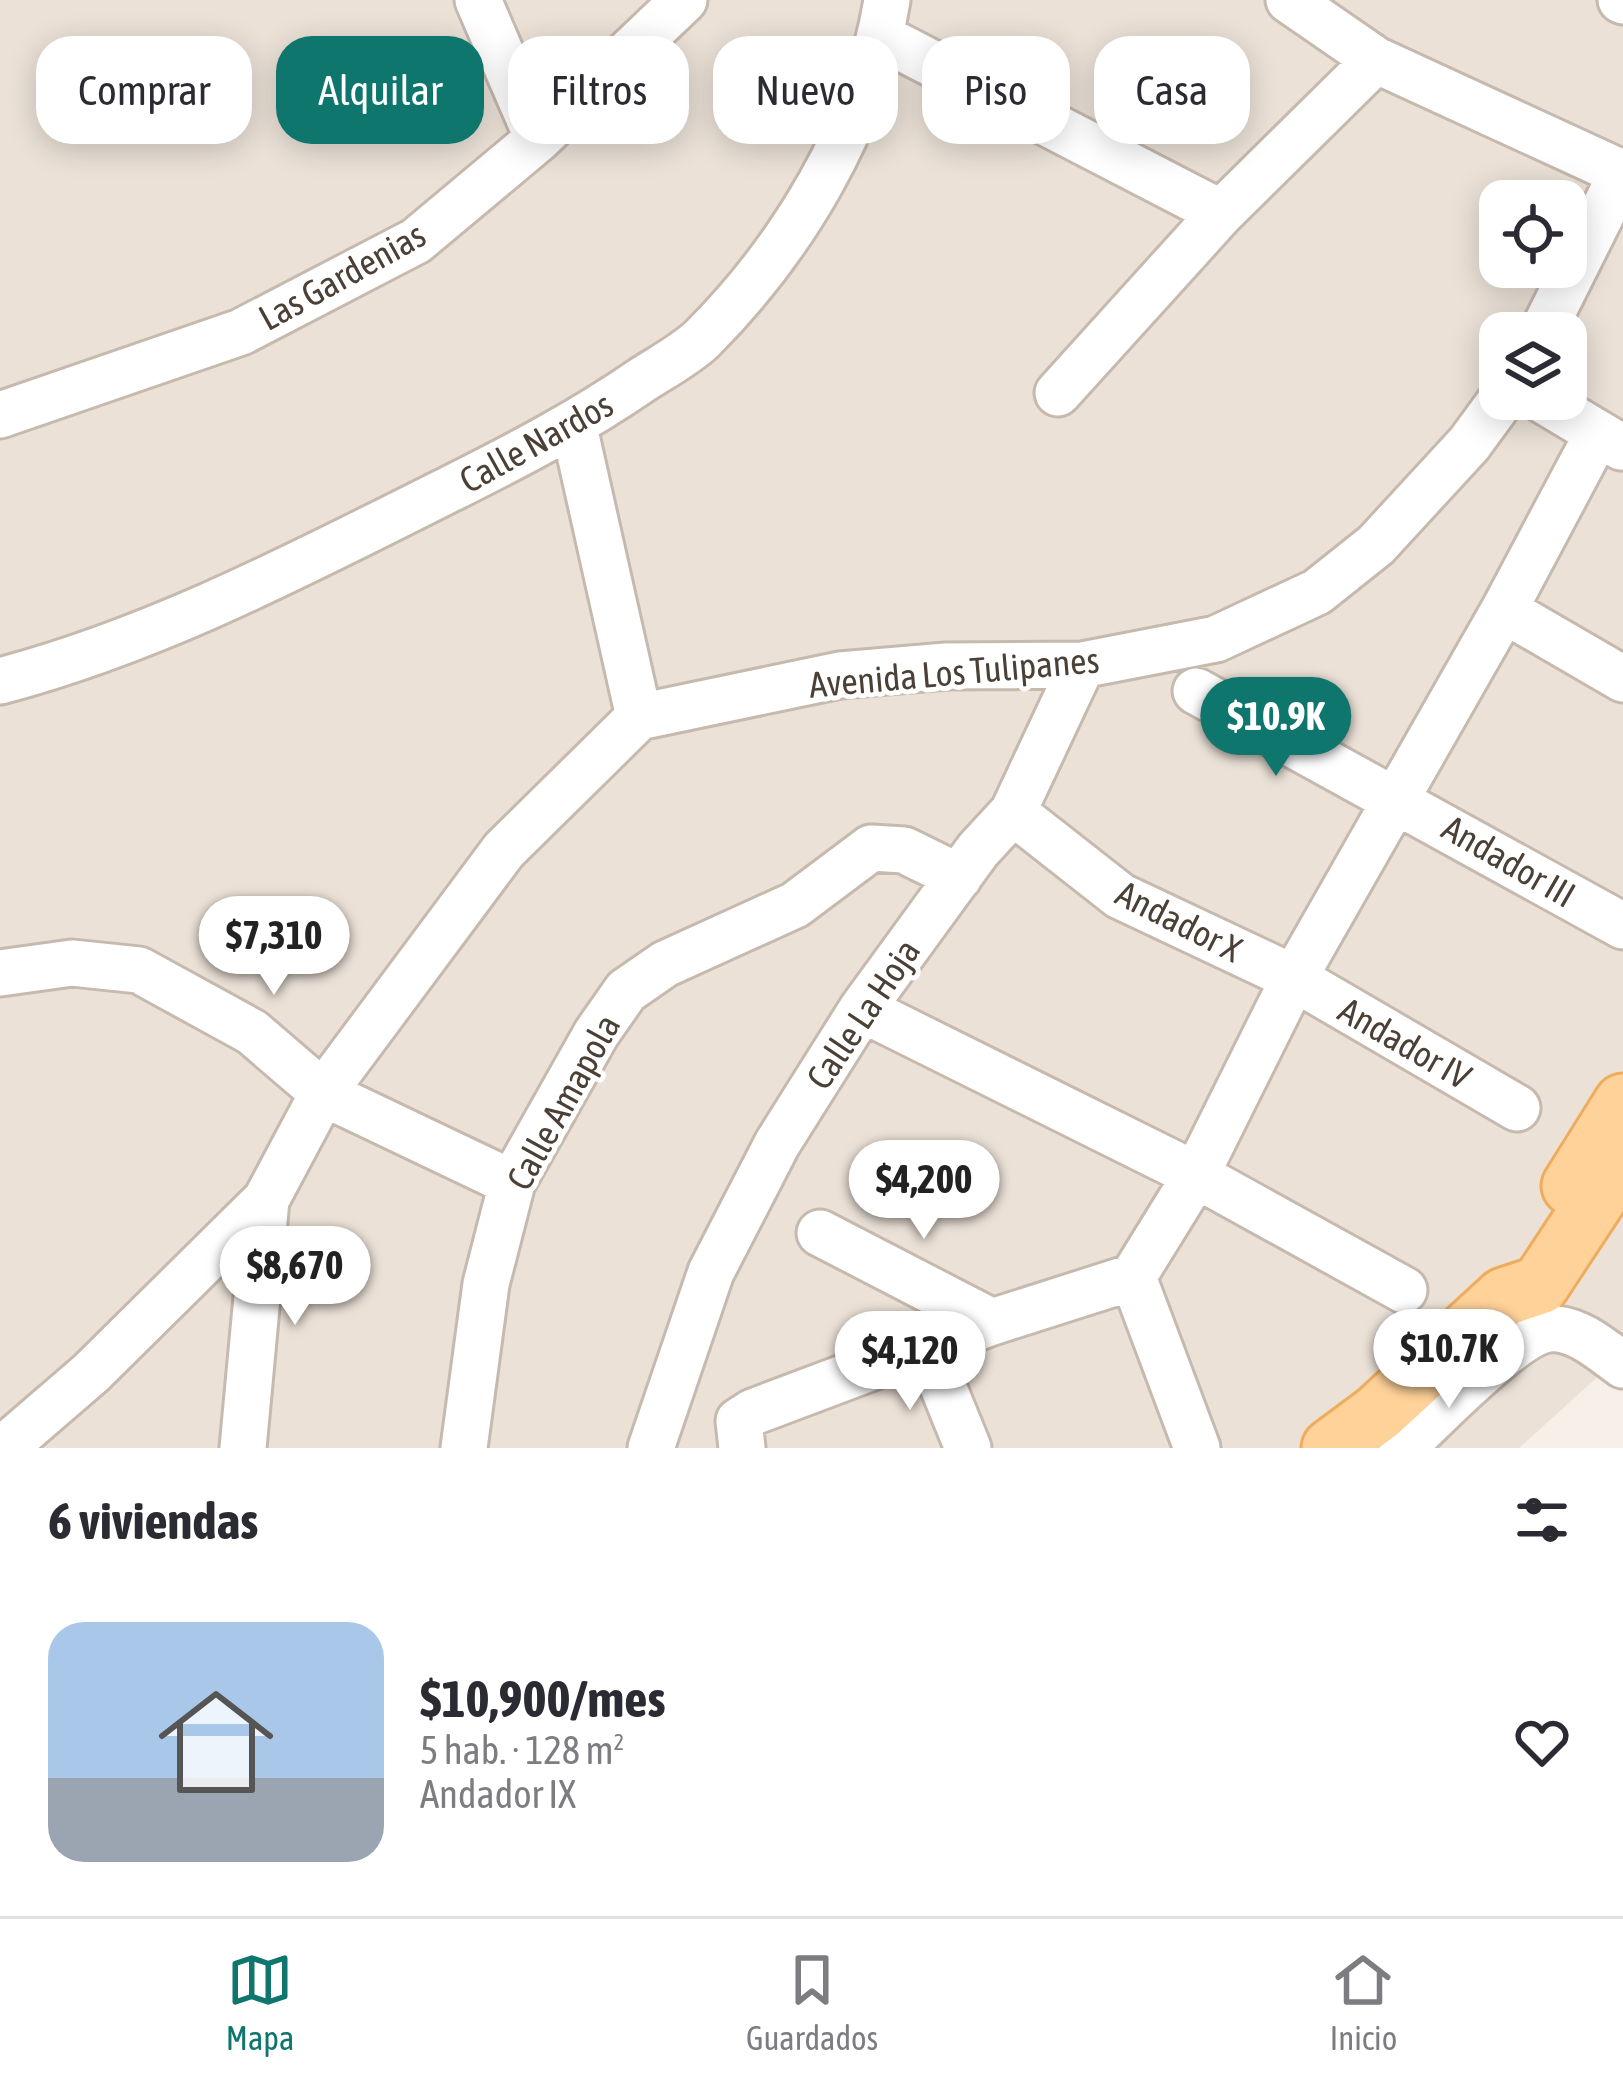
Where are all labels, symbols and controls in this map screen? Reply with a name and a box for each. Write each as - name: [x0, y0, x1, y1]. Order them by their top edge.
- chip: Comprar: [36, 36, 252, 144]
- chip: Alquilar: [276, 36, 484, 144]
- chip: Filtros: [508, 36, 689, 144]
- chip: Nuevo: [713, 36, 898, 144]
- chip: Piso: [922, 36, 1070, 144]
- chip: Casa: [1094, 36, 1250, 144]
- map controls: [1479, 180, 1587, 420]
- button: locate: [1479, 180, 1587, 288]
- street label: Las Gardenias: [252, 213, 432, 339]
- button: layers: [1479, 312, 1587, 420]
- street label: Calle Nardos: [452, 383, 620, 501]
- street label: Avenida Los Tulipanes: [807, 638, 1101, 706]
- pin: $10.9K: [1178, 677, 1374, 779]
- text: $10.9K: [1227, 694, 1325, 738]
- street label: Andador III: [1435, 806, 1583, 916]
- street label: Andador X: [1109, 872, 1249, 971]
- pin: $7,310: [176, 896, 372, 998]
- text: $7,310: [226, 913, 322, 957]
- street label: Calle La Hoja: [798, 931, 928, 1097]
- street label: Andador IV: [1332, 988, 1479, 1098]
- street label: Calle Amapola: [498, 1007, 628, 1197]
- pin: $4,200: [826, 1140, 1022, 1242]
- text: $4,200: [876, 1157, 972, 1201]
- pin: $8,670: [197, 1226, 393, 1328]
- text: $8,670: [247, 1243, 343, 1287]
- pin: $10.7K: [1351, 1309, 1547, 1411]
- pin: $4,120: [812, 1311, 1008, 1413]
- text: $10.7K: [1400, 1326, 1498, 1370]
- text: $4,120: [862, 1328, 958, 1372]
- icon: filters: [1509, 1487, 1575, 1553]
- text: 6 viviendas: [48, 1491, 258, 1550]
- text: $10,900/mes: [420, 1669, 665, 1728]
- icon: home: [144, 1670, 288, 1814]
- icon: heart: [1509, 1709, 1575, 1775]
- text: 5 hab. · 128 m²: [420, 1728, 625, 1772]
- text: Andador IX: [420, 1772, 576, 1816]
- tab: Mapa: [226, 1947, 294, 2057]
- tab: Guardados: [746, 1947, 878, 2057]
- tab: Inicio: [1330, 1947, 1397, 2057]

